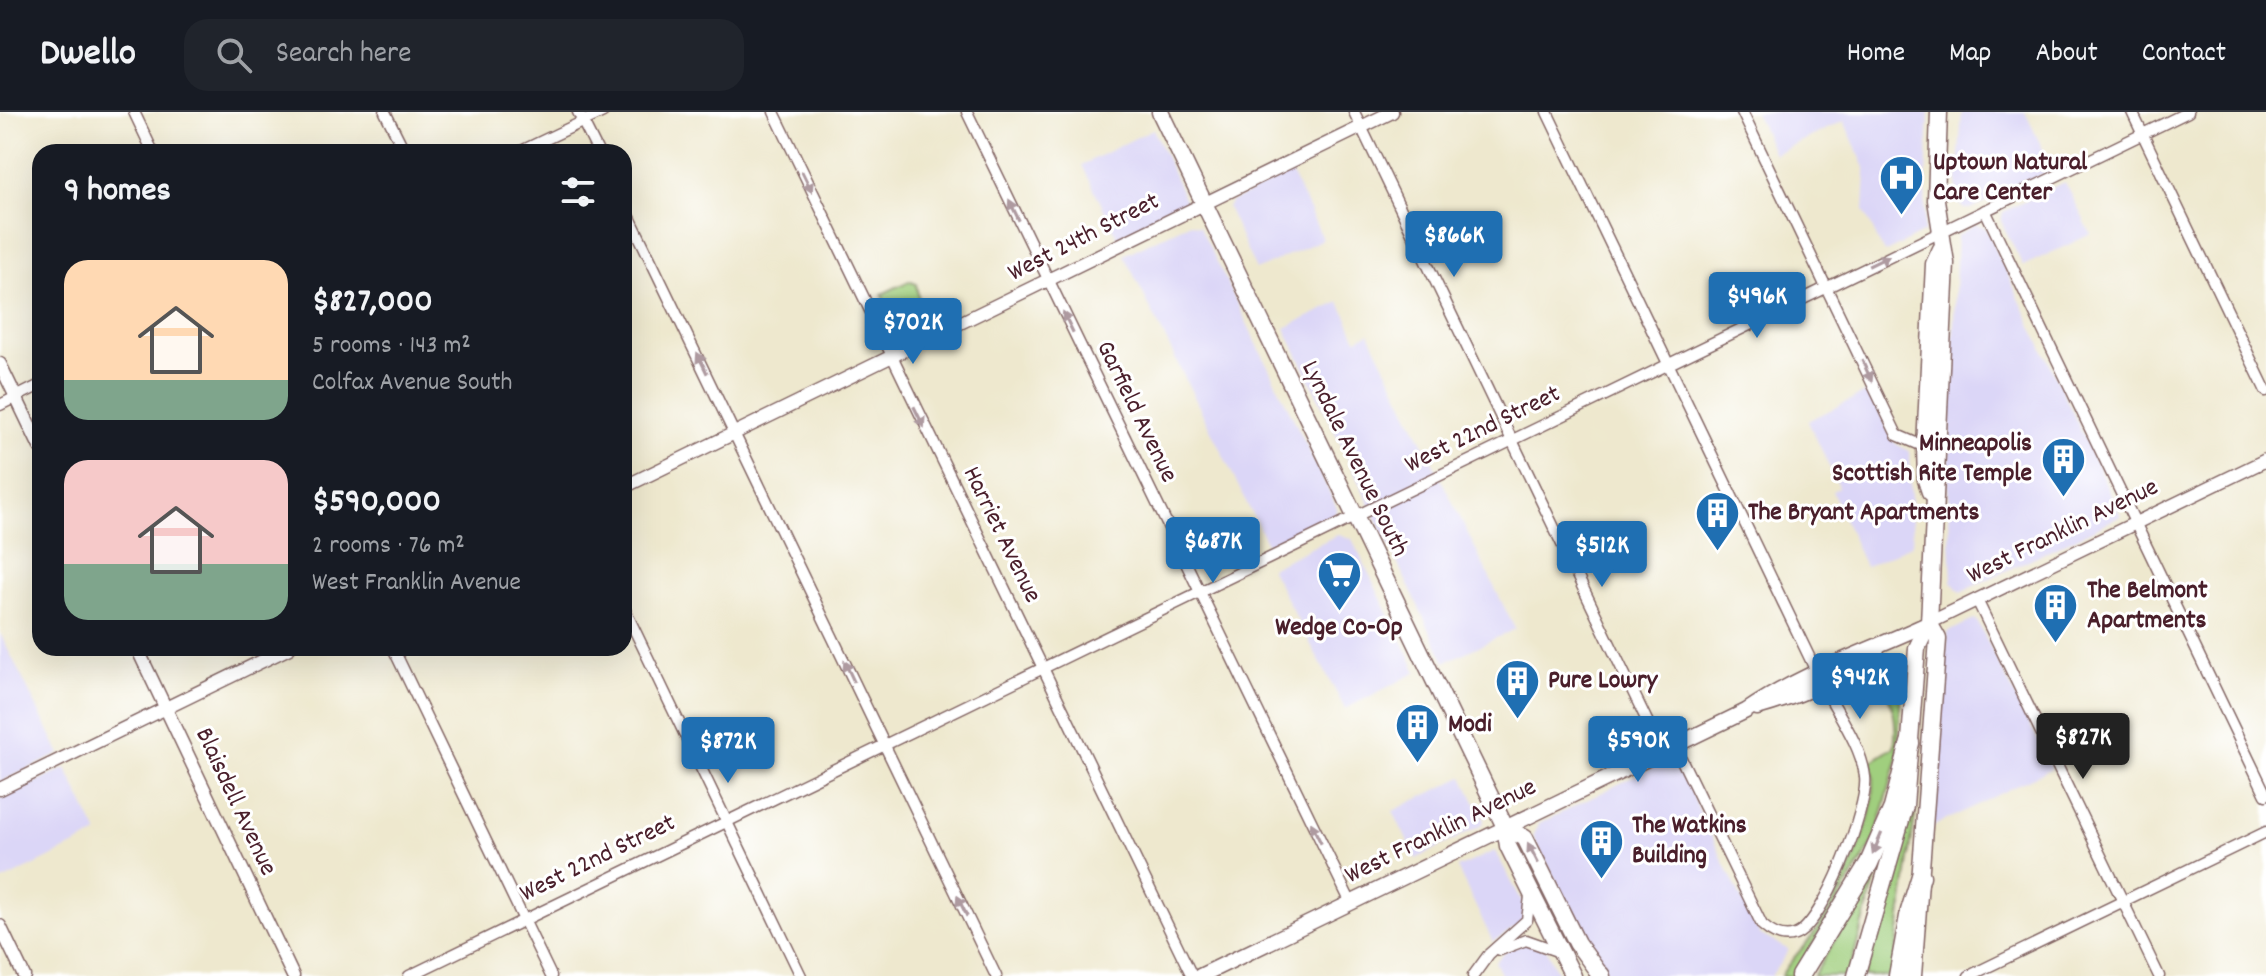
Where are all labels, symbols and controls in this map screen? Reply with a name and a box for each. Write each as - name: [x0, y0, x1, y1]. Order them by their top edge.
- search box: [184, 19, 744, 91]
- text: Dwello: [40, 28, 136, 83]
- icon: search: [212, 33, 256, 77]
- text: Search here: [276, 34, 411, 77]
- text: Home: [1847, 35, 1905, 75]
- text: Map: [1949, 35, 1991, 75]
- text: About: [2035, 35, 2098, 75]
- text: Contact: [2142, 35, 2226, 75]
- place label: Uptown Natural Care Center: [1933, 145, 2088, 212]
- hospital icon: Uptown Natural Care Center: [1878, 154, 1926, 217]
- text: 9 homes: [64, 168, 171, 217]
- icon: filters: [556, 170, 600, 214]
- one-way arrow: [800, 171, 814, 194]
- street label: West 24th Street: [1002, 184, 1167, 292]
- one-way arrow: [1007, 198, 1021, 222]
- pin: $866K: [1398, 211, 1510, 279]
- text: $866K: [1423, 218, 1485, 255]
- one-way arrow: [1868, 254, 1891, 268]
- pin: $496K: [1701, 272, 1813, 340]
- text: $827,000: [312, 279, 433, 328]
- text: $496K: [1727, 279, 1787, 316]
- icon: home: [128, 292, 224, 388]
- pin: $702K: [857, 298, 969, 366]
- text: $702K: [883, 305, 943, 342]
- one-way arrow: [1061, 310, 1075, 333]
- text: 5 rooms · 143 m²: [312, 328, 471, 365]
- street label: Garfield Avenue: [1086, 335, 1186, 489]
- one-way arrow: [695, 351, 708, 374]
- street label: Lyndale Avenue South: [1290, 355, 1418, 563]
- one-way arrow: [1860, 359, 1874, 382]
- text: Colfax Avenue South: [312, 365, 512, 402]
- street label: West 22nd Street: [1399, 376, 1567, 484]
- one-way arrow: [913, 406, 926, 429]
- place label: Minneapolis Scottish Rite Temple: [1832, 426, 2032, 493]
- building icon: Minneapolis Scottish Rite Temple: [2039, 435, 2087, 498]
- street label: Harriet Avenue: [952, 461, 1050, 609]
- street label: West Franklin Avenue: [1961, 470, 2165, 594]
- text: $590,000: [312, 479, 441, 528]
- building icon: The Bryant Apartments: [1693, 489, 1741, 552]
- icon: home: [128, 492, 224, 588]
- place label: The Bryant Apartments: [1748, 495, 1979, 532]
- pin: $687K: [1157, 517, 1269, 585]
- pin: $512K: [1546, 521, 1658, 589]
- text: $687K: [1184, 524, 1242, 561]
- text: 2 rooms · 76 m²: [312, 528, 465, 565]
- text: $512K: [1575, 528, 1629, 565]
- supermarket icon: Wedge Co-Op: [1315, 549, 1363, 612]
- text: West Franklin Avenue: [312, 565, 521, 602]
- place label: The Belmont Apartments: [2087, 573, 2208, 640]
- building icon: The Belmont Apartments: [2032, 582, 2080, 645]
- place label: Wedge Co-Op: [1275, 610, 1403, 647]
- pin: $942K: [1804, 653, 1916, 721]
- building icon: Pure Lowry: [1493, 657, 1541, 720]
- one-way arrow: [842, 660, 856, 683]
- text: $942K: [1830, 660, 1890, 697]
- place label: Pure Lowry: [1548, 663, 1659, 700]
- building icon: Modi: [1393, 701, 1441, 764]
- place label: Modi: [1448, 707, 1492, 744]
- pin: $827K: [2027, 713, 2139, 781]
- pin: $590K: [1582, 716, 1694, 784]
- pin: $872K: [672, 717, 784, 785]
- text: $827K: [2055, 720, 2111, 757]
- street label: Blaisdell Avenue: [185, 722, 285, 882]
- text: $590K: [1606, 723, 1670, 760]
- text: $872K: [700, 724, 756, 761]
- street label: West Franklin Avenue: [1339, 770, 1543, 894]
- street label: West 22nd Street: [514, 805, 682, 913]
- place label: The Watkins Building: [1632, 808, 1747, 875]
- building icon: The Watkins Building: [1577, 817, 1625, 880]
- one-way arrow: [1309, 821, 1323, 844]
- one-way arrow: [1871, 832, 1884, 856]
- one-way arrow: [1526, 841, 1540, 864]
- one-way arrow: [955, 894, 969, 917]

